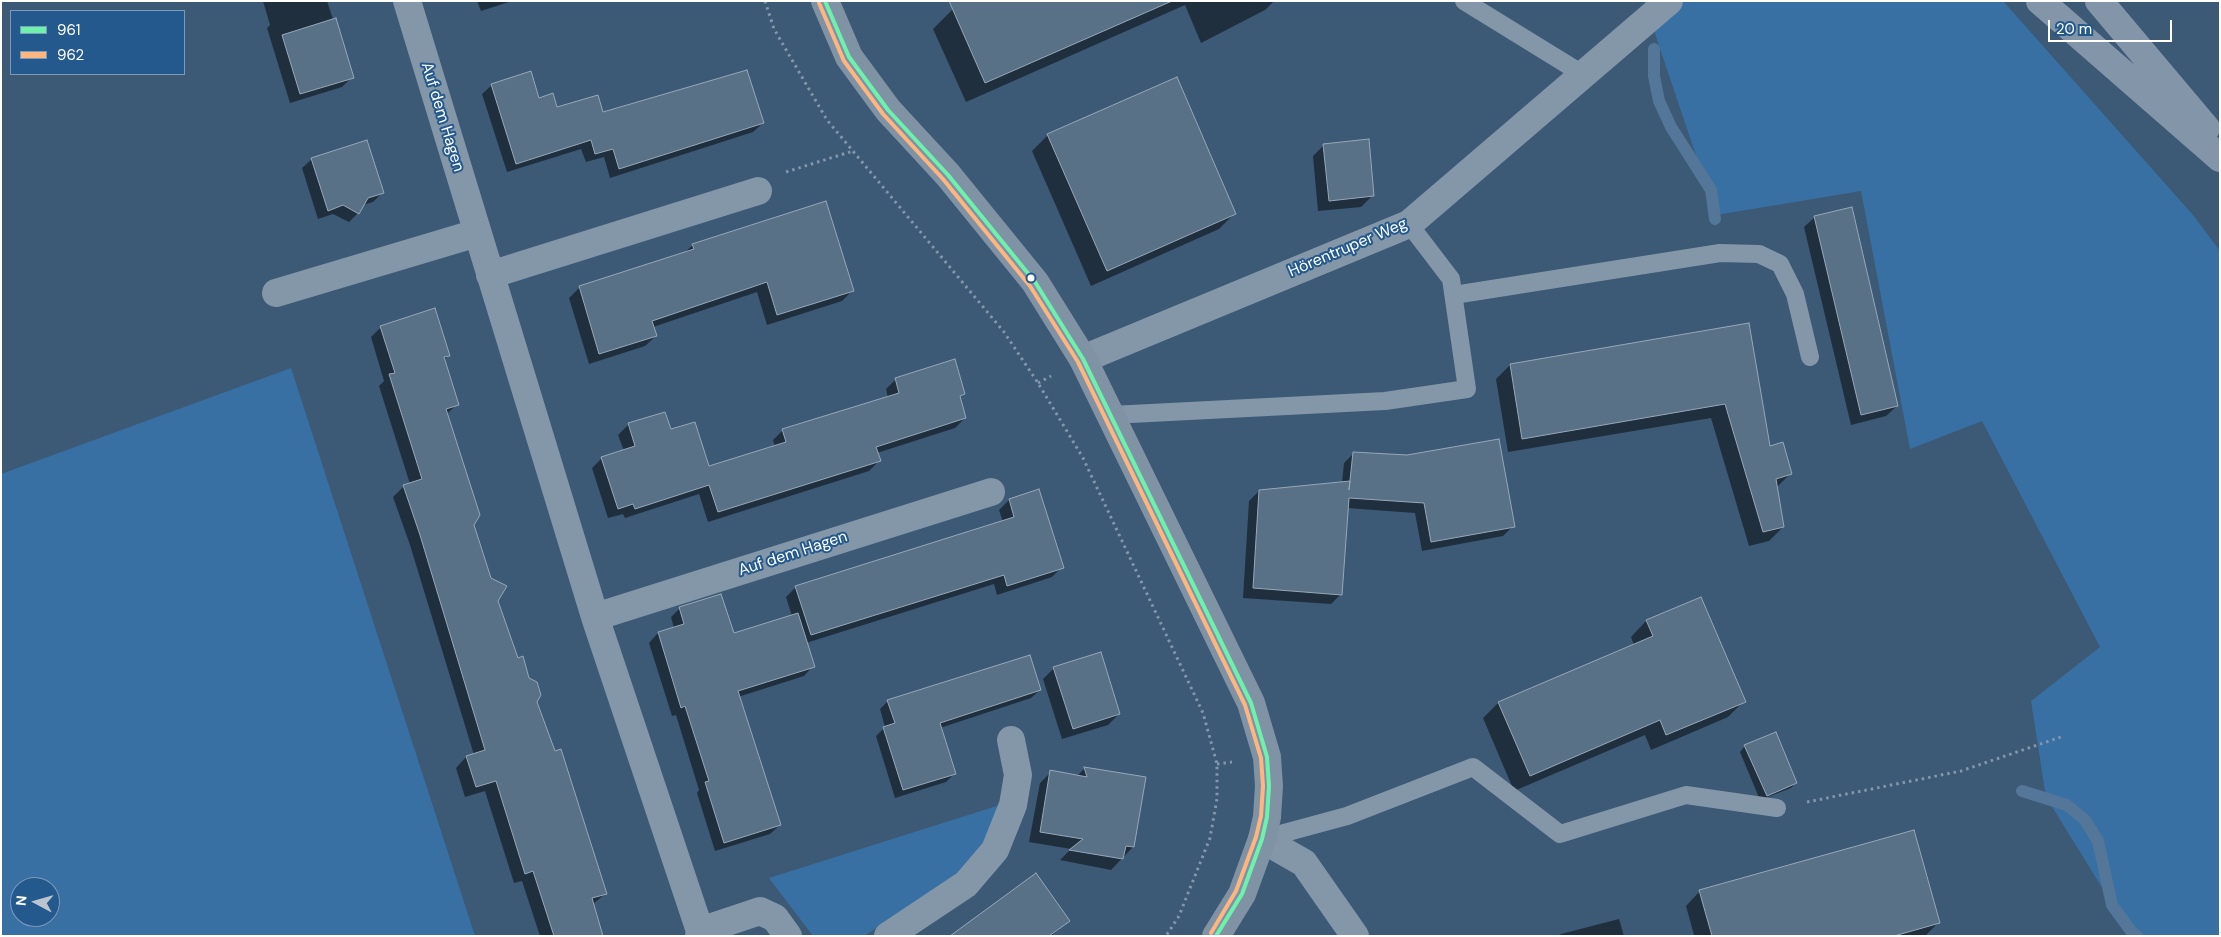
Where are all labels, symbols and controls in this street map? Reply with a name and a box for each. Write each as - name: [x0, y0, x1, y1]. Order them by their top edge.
- legend: [10, 10, 185, 75]
- scale bar: [2051, 10, 2175, 42]
- text: 20 m: [2056, 19, 2092, 39]
- text: 961: [57, 20, 81, 40]
- text: 962: [57, 45, 84, 65]
- street label: Auf dem Hagen: [416, 60, 468, 174]
- street label: Hörentruper Weg: [1286, 214, 1410, 282]
- unlabelled marker: [1026, 273, 1036, 283]
- street label: Auf dem Hagen: [736, 527, 850, 581]
- north arrow: [10, 877, 60, 927]
- text: N: [12, 895, 31, 907]

